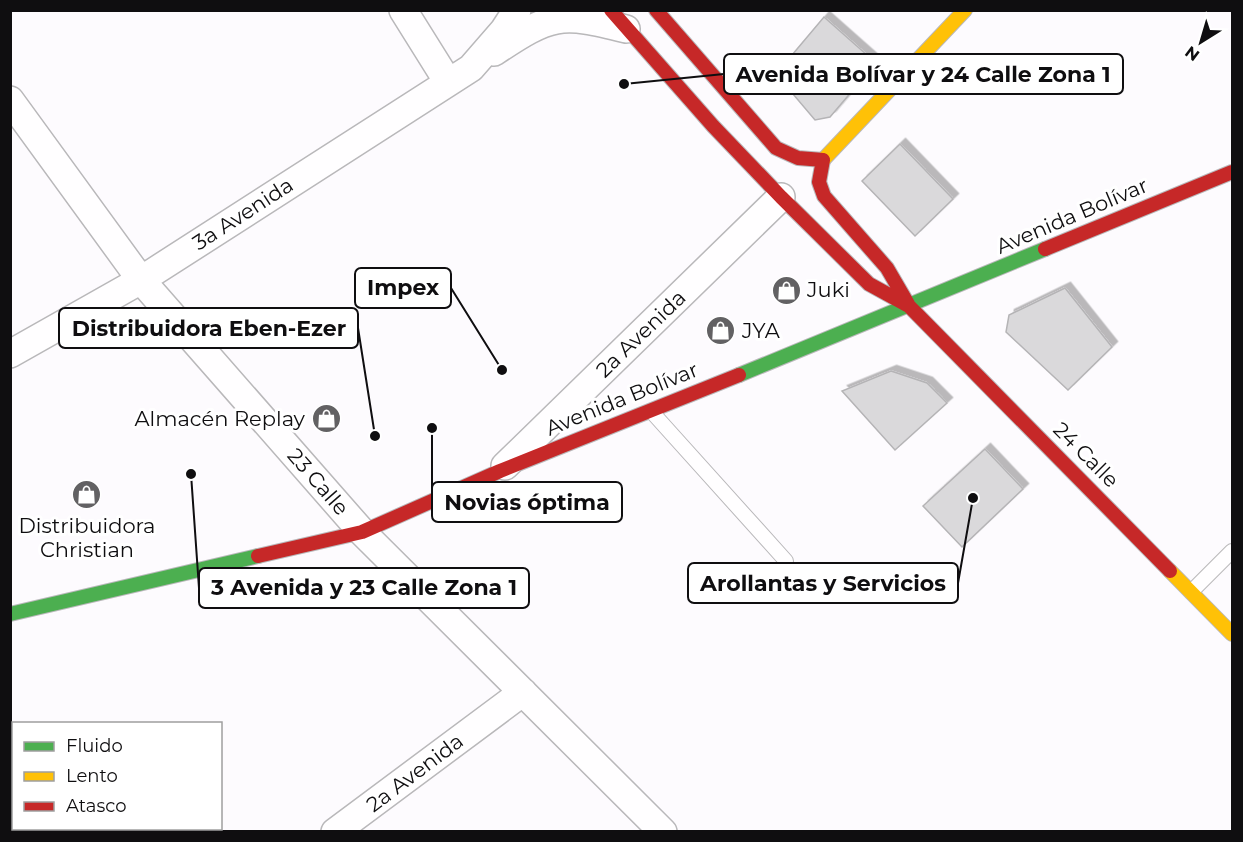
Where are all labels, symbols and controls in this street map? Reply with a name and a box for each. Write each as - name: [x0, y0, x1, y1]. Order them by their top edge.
- north arrow: [1171, 12, 1231, 72]
- text: N: [1181, 42, 1203, 65]
- callout: Avenida Bolívar y 24 Calle Zona 1: [724, 54, 1123, 94]
- text: Avenida Bolívar y 24 Calle Zona 1: [734, 61, 1111, 88]
- street label: 3a Avenida: [188, 172, 298, 255]
- street label: Avenida Bolívar: [992, 172, 1151, 259]
- callout: Impex: [355, 268, 451, 308]
- text: Impex: [367, 274, 439, 301]
- shop icon: Juki: [770, 274, 802, 306]
- place label: Juki: [806, 277, 850, 302]
- street label: 2a Avenida: [591, 285, 691, 382]
- callout: Distribuidora Eben-Ezer: [59, 308, 358, 348]
- text: Distribuidora Eben-Ezer: [72, 315, 346, 342]
- shop icon: JYA: [705, 315, 737, 347]
- place label: JYA: [741, 318, 781, 343]
- street label: Avenida Bolívar: [542, 357, 702, 441]
- shop icon: Almacén Replay: [310, 403, 342, 435]
- place label: Almacén Replay: [134, 406, 306, 431]
- street label: 24 Calle: [1049, 417, 1124, 492]
- street label: 23 Calle: [283, 443, 354, 520]
- shop icon: Distribuidora Christian: [71, 479, 103, 511]
- callout: Novias óptima: [432, 482, 622, 522]
- text: Novias óptima: [444, 489, 610, 516]
- place label: Distribuidora Christian: [18, 513, 156, 562]
- callout: Arollantas y Servicios: [688, 563, 958, 603]
- callout: 3 Avenida y 23 Calle Zona 1: [199, 568, 529, 608]
- text: Arollantas y Servicios: [699, 570, 946, 597]
- text: 3 Avenida y 23 Calle Zona 1: [210, 574, 517, 601]
- legend: [12, 722, 222, 830]
- street label: 2a Avenida: [361, 728, 468, 817]
- text: Fluido: [66, 735, 123, 757]
- text: Lento: [66, 765, 118, 787]
- text: Atasco: [66, 795, 126, 817]

